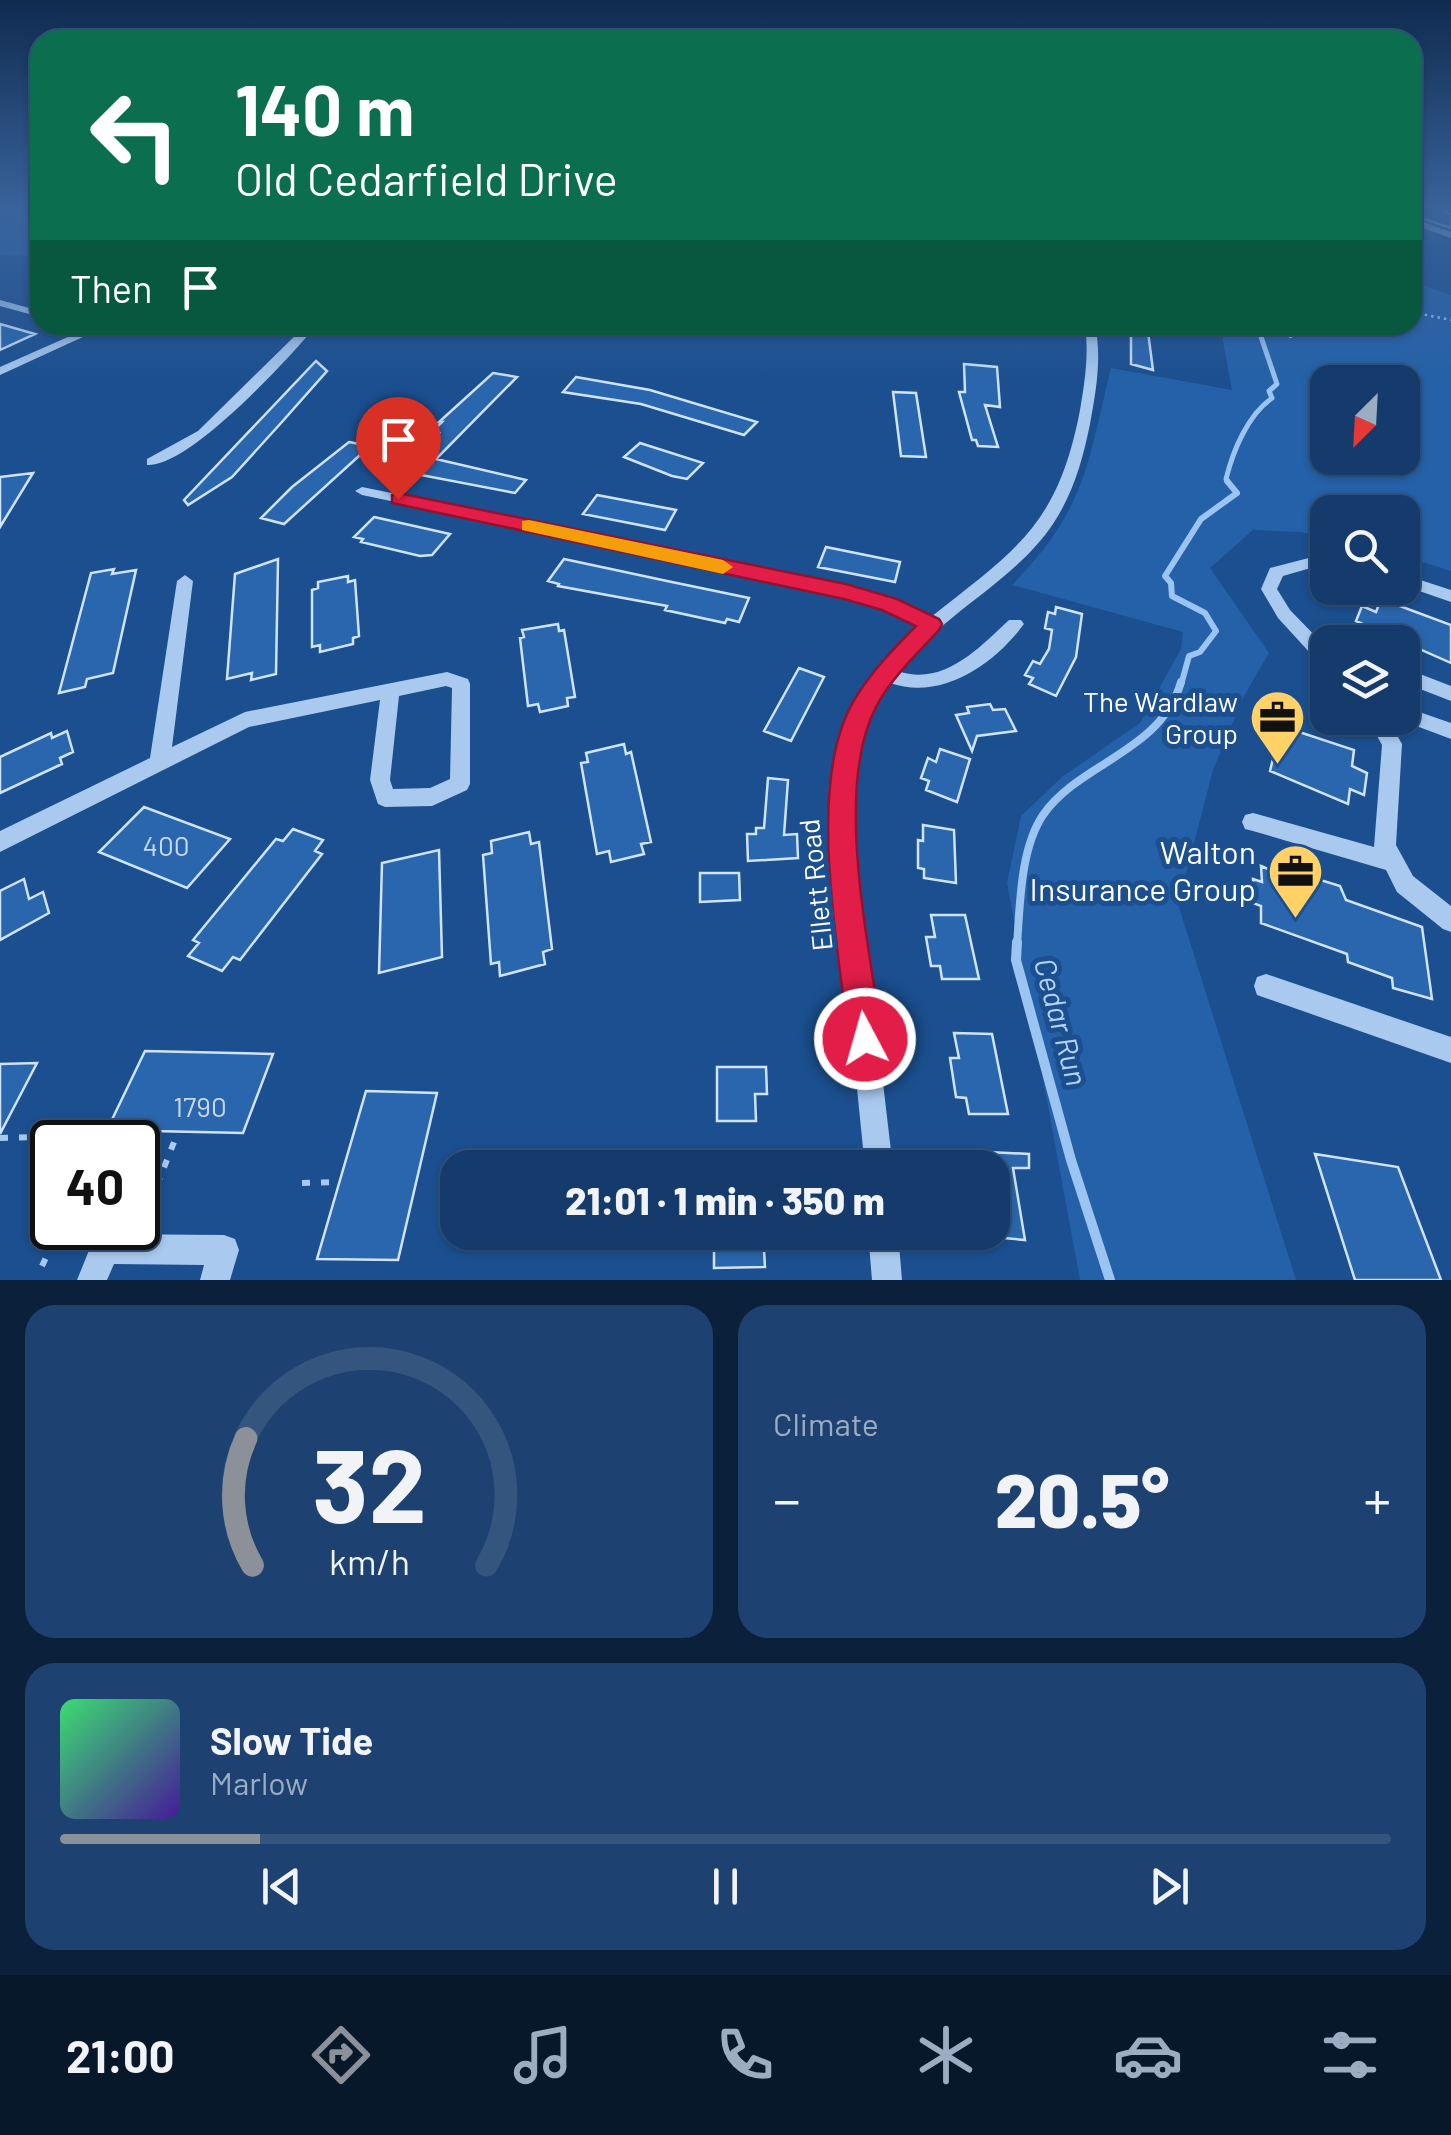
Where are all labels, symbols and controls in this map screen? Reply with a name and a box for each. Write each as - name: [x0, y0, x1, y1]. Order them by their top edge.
- text: 140 m: [235, 66, 414, 150]
- icon: left: [70, 70, 200, 200]
- text: Old Cedarfield Drive: [235, 151, 618, 205]
- icon: arrive: [173, 260, 228, 315]
- text: Then: [70, 265, 153, 311]
- north arrow: [1310, 365, 1420, 475]
- map controls: [1310, 365, 1420, 735]
- pin: [356, 397, 441, 500]
- icon: arrive: [371, 412, 426, 467]
- button: search: [1310, 495, 1420, 605]
- button: layers: [1310, 625, 1420, 735]
- place label: The Wardlaw Group: [1083, 684, 1238, 750]
- office icon: The Wardlaw Group: [1247, 688, 1307, 767]
- street label: Ellett Road: [791, 817, 839, 953]
- house number: 400: [142, 828, 190, 862]
- place label: Walton Insurance Group: [1030, 832, 1256, 907]
- office icon: Walton Insurance Group: [1265, 841, 1325, 920]
- water label: Cedar Run: [1028, 954, 1096, 1089]
- position arrow: [813, 987, 917, 1091]
- house number: 1790: [173, 1089, 227, 1123]
- speed limit sign: 40: [30, 1120, 160, 1250]
- text: 21:01 · 1 min · 350 m: [565, 1177, 885, 1223]
- text: Climate: [773, 1404, 879, 1442]
- text: 32: [312, 1419, 426, 1544]
- text: 20.5°: [995, 1453, 1169, 1543]
- text: −: [773, 1465, 801, 1531]
- text: +: [1363, 1465, 1391, 1531]
- text: km/h: [329, 1539, 409, 1582]
- text: Slow Tide: [210, 1717, 373, 1763]
- text: Marlow: [210, 1763, 308, 1801]
- icon: previous: [254, 1859, 309, 1914]
- icon: pause: [698, 1859, 753, 1914]
- icon: next: [1142, 1859, 1197, 1914]
- icon: directions: [306, 2020, 376, 2090]
- icon: music: [508, 2020, 578, 2090]
- icon: phone: [710, 2020, 780, 2090]
- icon: climate: [911, 2020, 981, 2090]
- icon: car: [1113, 2020, 1183, 2090]
- icon: filters: [1315, 2020, 1385, 2090]
- text: 21:00: [66, 2028, 174, 2082]

